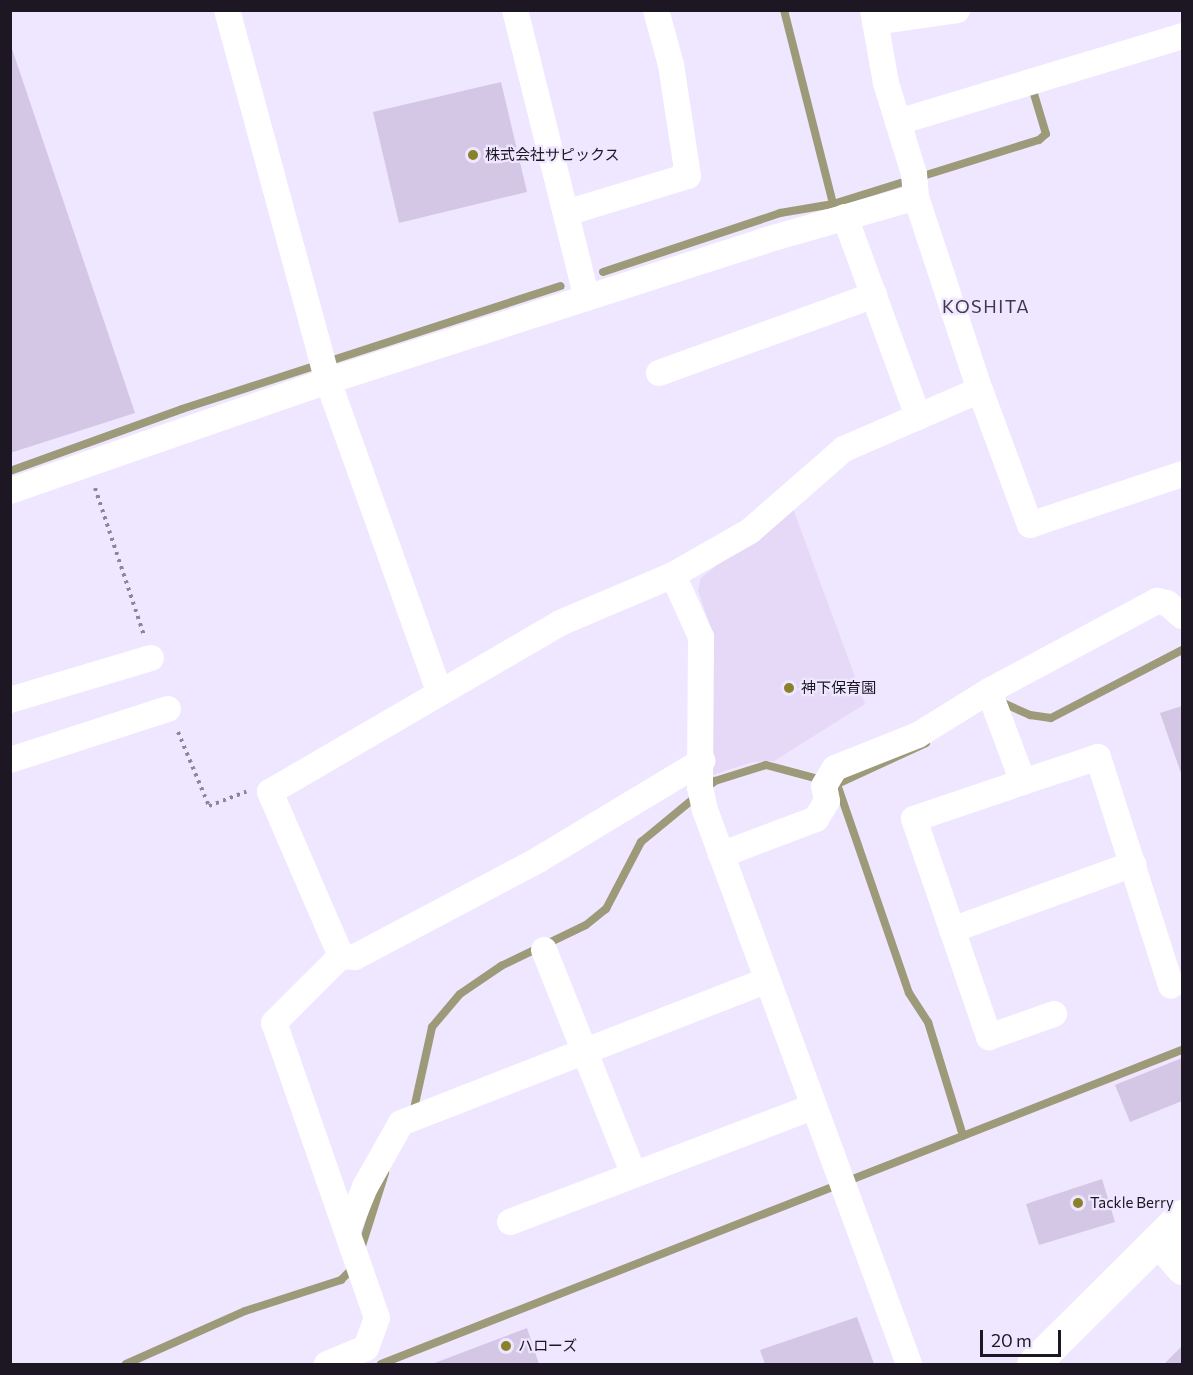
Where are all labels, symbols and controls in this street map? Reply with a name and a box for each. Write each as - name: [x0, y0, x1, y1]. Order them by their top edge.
- place label: 株式会社サピックス: [485, 146, 620, 164]
- marker: 株式会社サピックス: [466, 148, 480, 162]
- district label: KOSHITA: [942, 295, 1030, 317]
- place label: 神下保育園: [801, 679, 876, 697]
- marker: 神下保育園: [782, 681, 796, 695]
- place label: Tackle Berry: [1090, 1194, 1174, 1212]
- marker: Tackle Berry: [1071, 1196, 1085, 1210]
- scale bar: [983, 1318, 1064, 1356]
- text: 20 m: [991, 1329, 1032, 1351]
- place label: ハローズ: [518, 1337, 578, 1355]
- marker: ハローズ: [499, 1339, 513, 1353]

